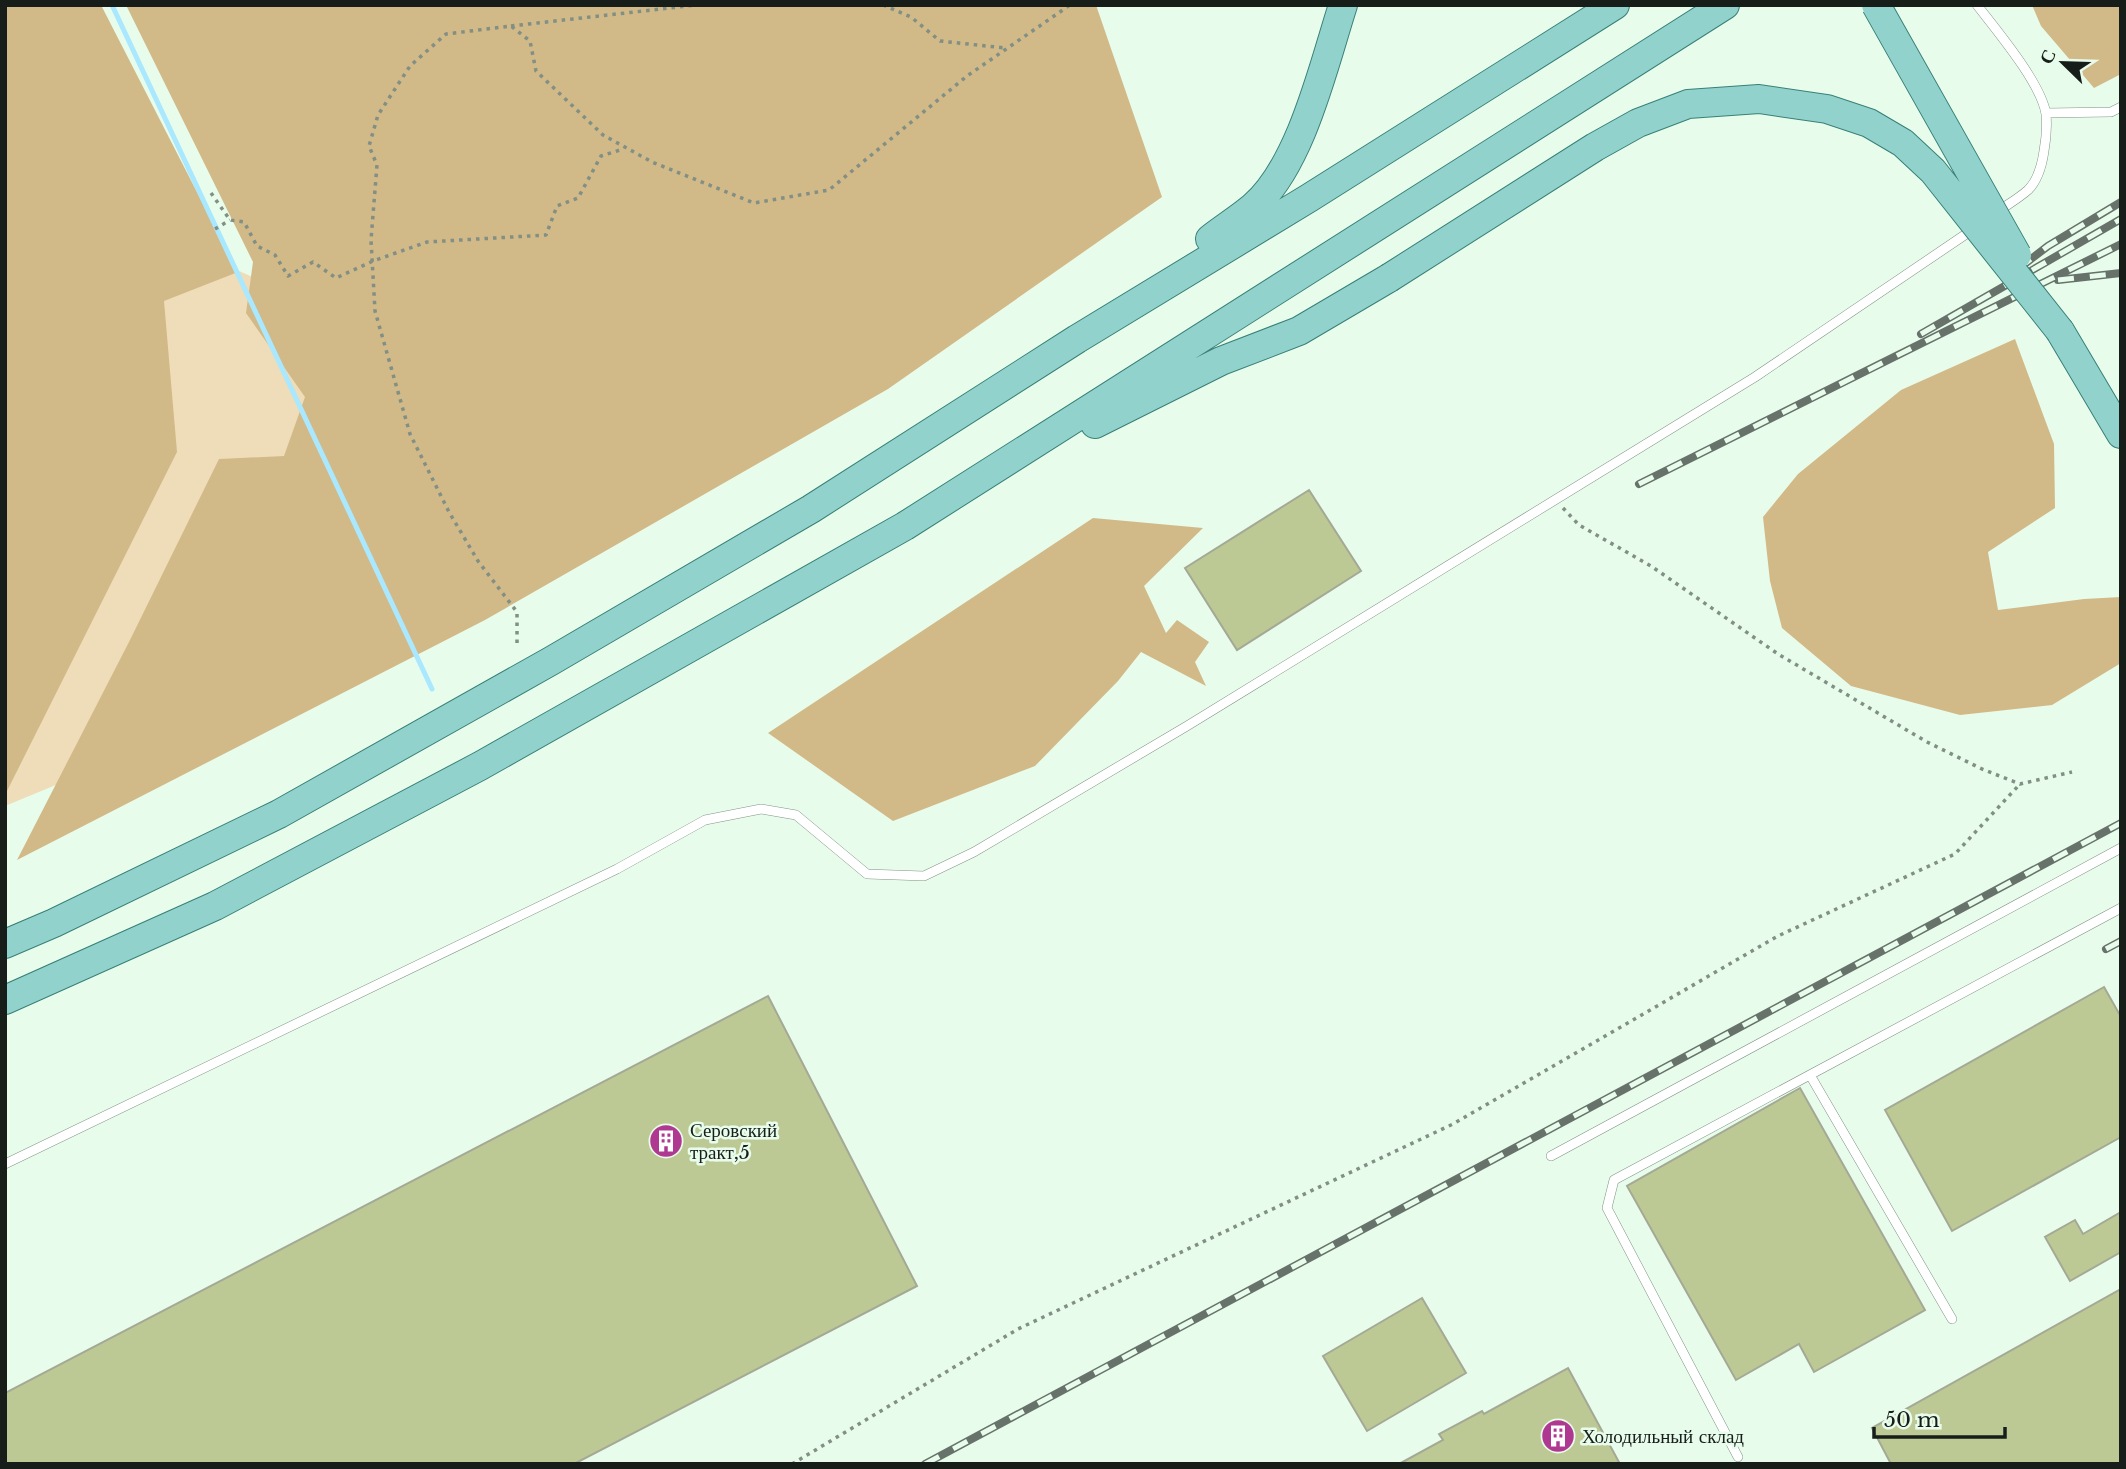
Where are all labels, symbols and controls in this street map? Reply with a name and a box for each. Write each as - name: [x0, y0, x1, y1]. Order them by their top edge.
- north arrow: [2028, 28, 2098, 98]
- text: С: [2035, 46, 2061, 67]
- place label: Серовский тракт,5: [690, 1119, 777, 1164]
- building icon: Серовский тракт,5: [647, 1122, 685, 1160]
- scale bar: [1874, 1396, 2005, 1440]
- text: 50 m: [1884, 1407, 1940, 1433]
- building icon: Холодильный склад: [1539, 1417, 1577, 1455]
- place label: Холодильный склад: [1582, 1425, 1744, 1448]

